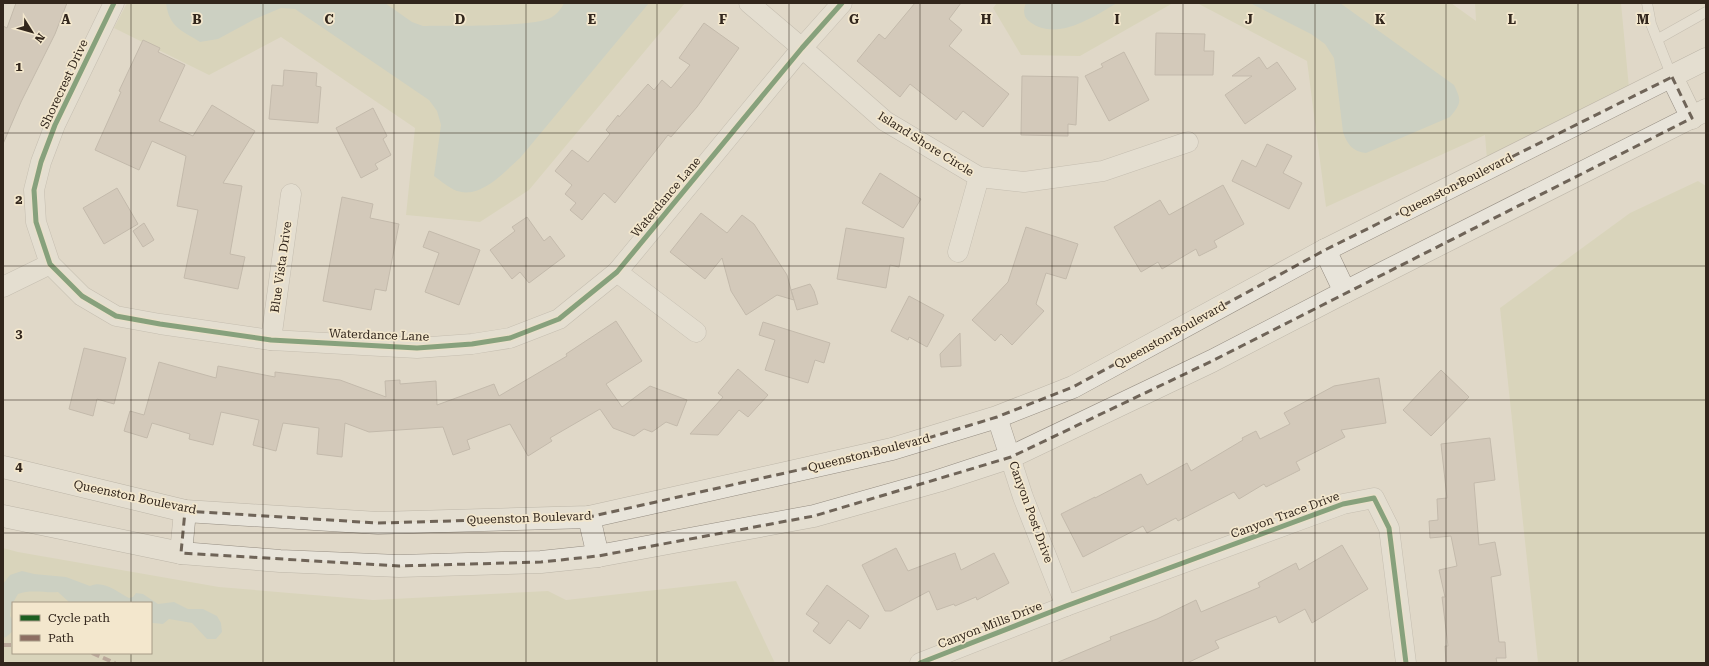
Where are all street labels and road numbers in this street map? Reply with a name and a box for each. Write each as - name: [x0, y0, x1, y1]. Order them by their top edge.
- street label: Shorecrest Drive: [37, 37, 91, 131]
- street label: Island Shore Circle: [876, 109, 977, 179]
- street label: Queenston Boulevard: [1397, 150, 1515, 220]
- street label: Waterdance Lane: [628, 154, 704, 240]
- street label: Blue Vista Drive: [268, 220, 294, 314]
- street label: Queenston Boulevard: [1112, 298, 1228, 371]
- street label: Waterdance Lane: [329, 326, 430, 344]
- street label: Queenston Boulevard: [807, 431, 932, 475]
- street label: Canyon Post Drive: [1006, 459, 1056, 565]
- street label: Queenston Boulevard: [72, 477, 198, 517]
- street label: Canyon Trace Drive: [1229, 489, 1342, 541]
- street label: Queenston Boulevard: [466, 509, 592, 527]
- street label: Canyon Mills Drive: [936, 599, 1044, 651]

